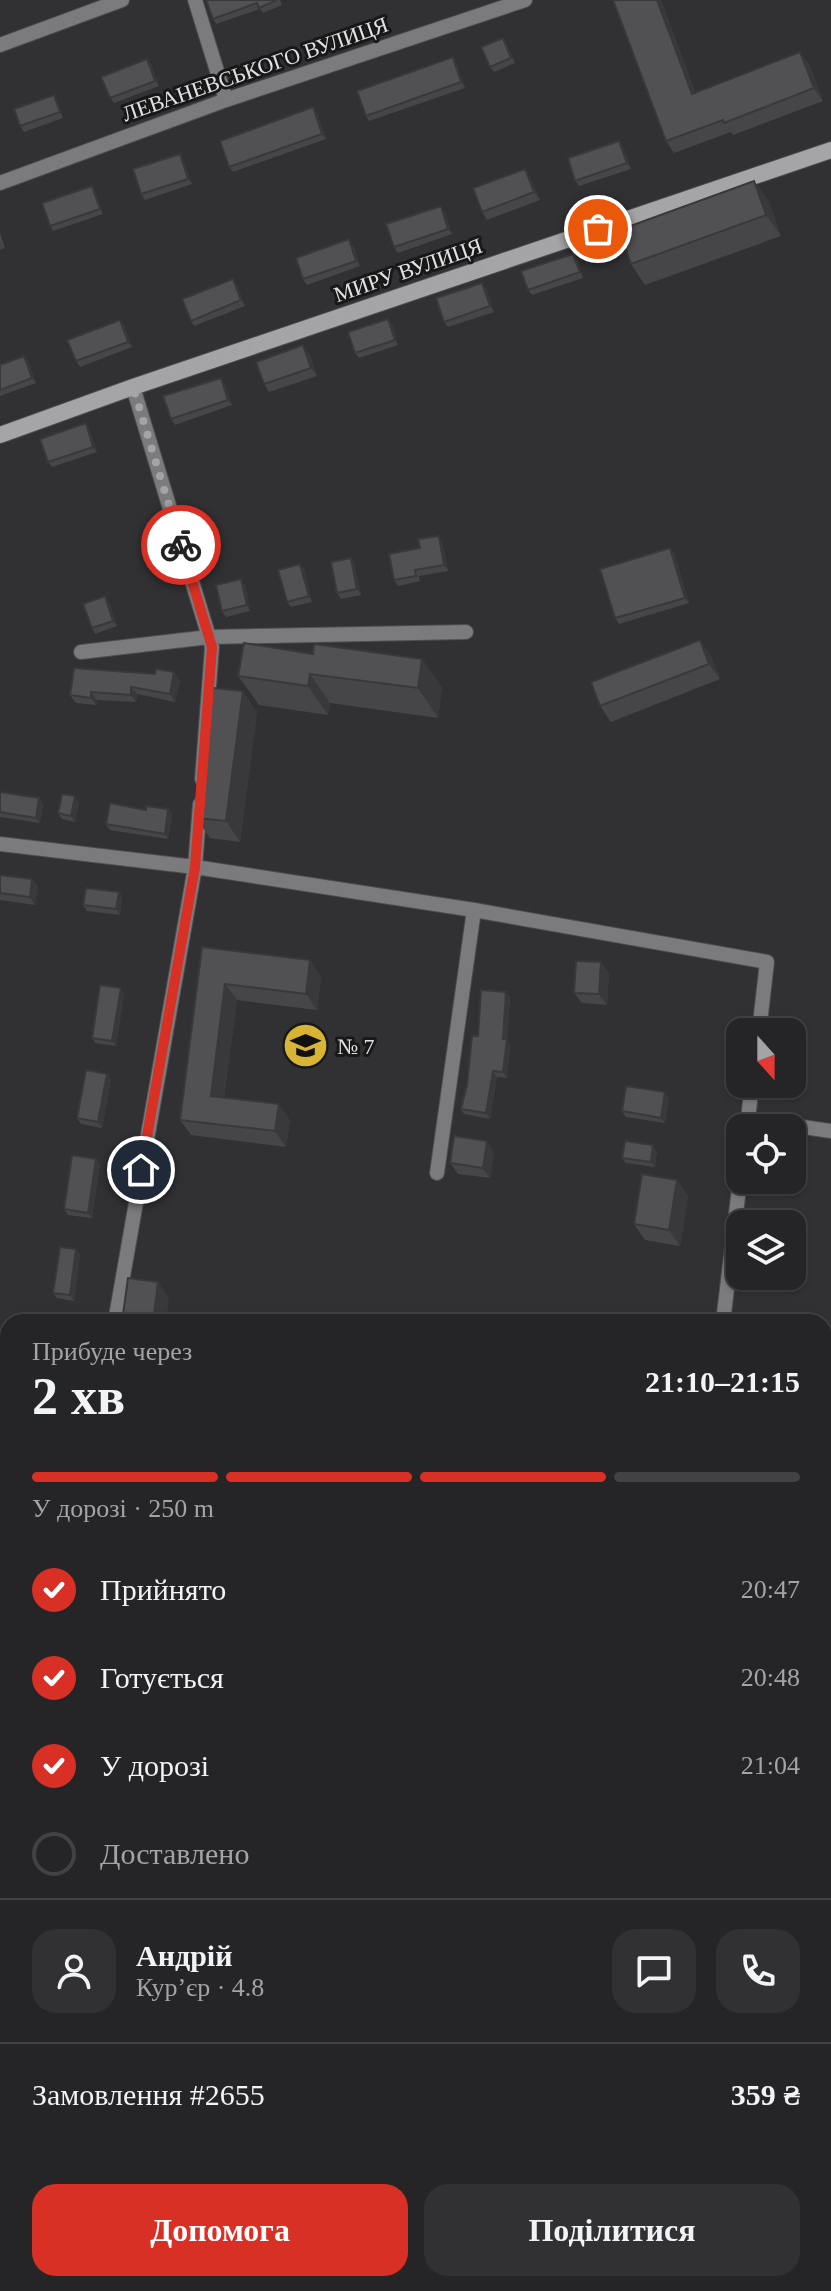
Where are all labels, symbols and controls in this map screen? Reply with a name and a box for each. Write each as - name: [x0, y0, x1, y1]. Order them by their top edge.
- street label: ЛЕВАНЕВСЬКОГО ВУЛИЦЯ: [119, 12, 392, 126]
- pin: [564, 195, 632, 263]
- icon: bag: [576, 207, 620, 251]
- street label: МИРУ ВУЛИЦЯ: [330, 233, 486, 307]
- courier: [141, 505, 221, 585]
- icon: bike: [159, 523, 203, 567]
- north arrow: [726, 1018, 806, 1098]
- map controls: [726, 1018, 806, 1290]
- school or university icon: № 7: [282, 1022, 330, 1070]
- place label: № 7: [337, 1034, 375, 1059]
- button: locate: [726, 1114, 806, 1194]
- pin: [107, 1136, 175, 1204]
- icon: home: [119, 1148, 163, 1192]
- button: layers: [726, 1210, 806, 1290]
- text: Прибуде через: [32, 1337, 192, 1366]
- text: 21:10–21:15: [645, 1365, 800, 1398]
- text: 2 хв: [32, 1368, 125, 1425]
- text: У дорозі · 250 m: [32, 1494, 214, 1523]
- icon: check: [32, 1568, 76, 1612]
- text: Прийнято: [100, 1573, 226, 1606]
- text: 20:47: [741, 1575, 800, 1604]
- icon: check: [32, 1656, 76, 1700]
- text: Готується: [100, 1661, 224, 1694]
- text: 20:48: [741, 1663, 800, 1692]
- icon: check: [32, 1744, 76, 1788]
- text: У дорозі: [100, 1749, 209, 1782]
- text: 21:04: [741, 1751, 800, 1780]
- text: Доставлено: [100, 1837, 249, 1870]
- button: person: [32, 1929, 116, 2013]
- button: chat: [612, 1929, 696, 2013]
- button: phone: [716, 1929, 800, 2013]
- text: Андрій: [136, 1939, 232, 1972]
- text: Кур’єр · 4.8: [136, 1973, 264, 2002]
- text: Замовлення #2655: [32, 2078, 265, 2111]
- text: 359 ₴: [731, 2078, 800, 2111]
- button: Допомога: [32, 2184, 408, 2276]
- button: Поділитися: [424, 2184, 800, 2276]

